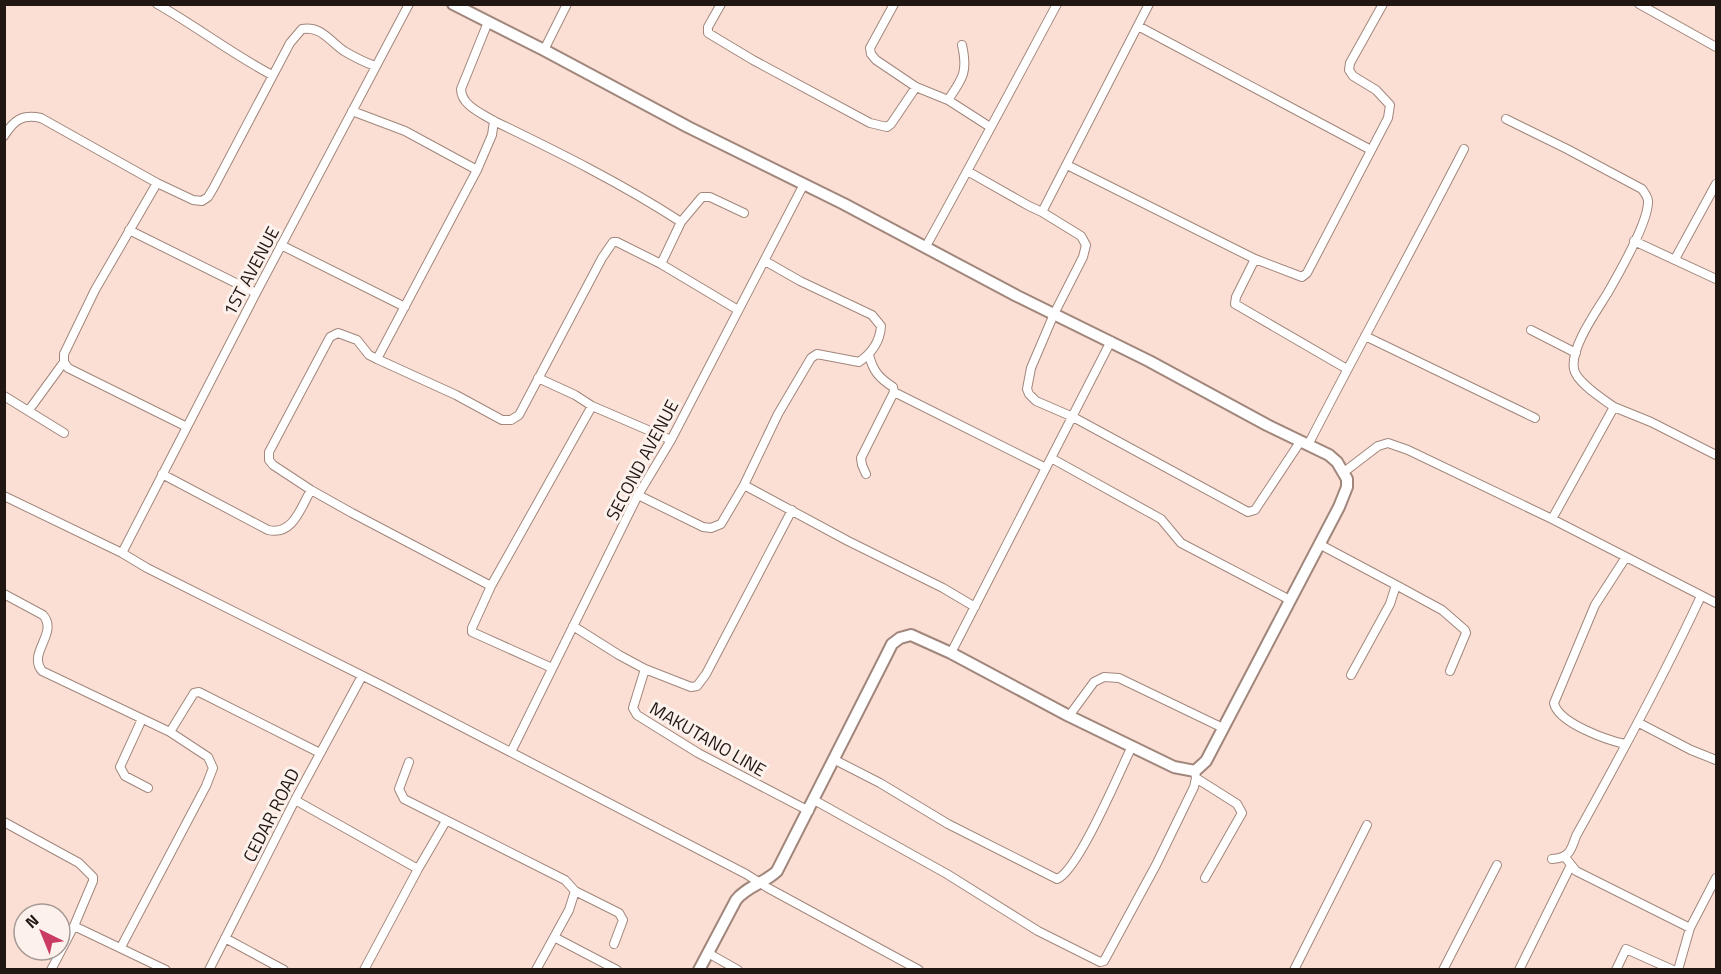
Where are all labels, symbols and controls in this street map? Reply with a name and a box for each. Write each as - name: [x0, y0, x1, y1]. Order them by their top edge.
- street label: 1ST AVENUE: [216, 222, 286, 320]
- street label: SECOND AVENUE: [599, 395, 685, 525]
- street label: MAKUTANO LINE: [645, 695, 771, 783]
- street label: CEDAR ROAD: [236, 763, 306, 867]
- north arrow: [12, 902, 72, 962]
- text: N: [20, 908, 44, 934]

